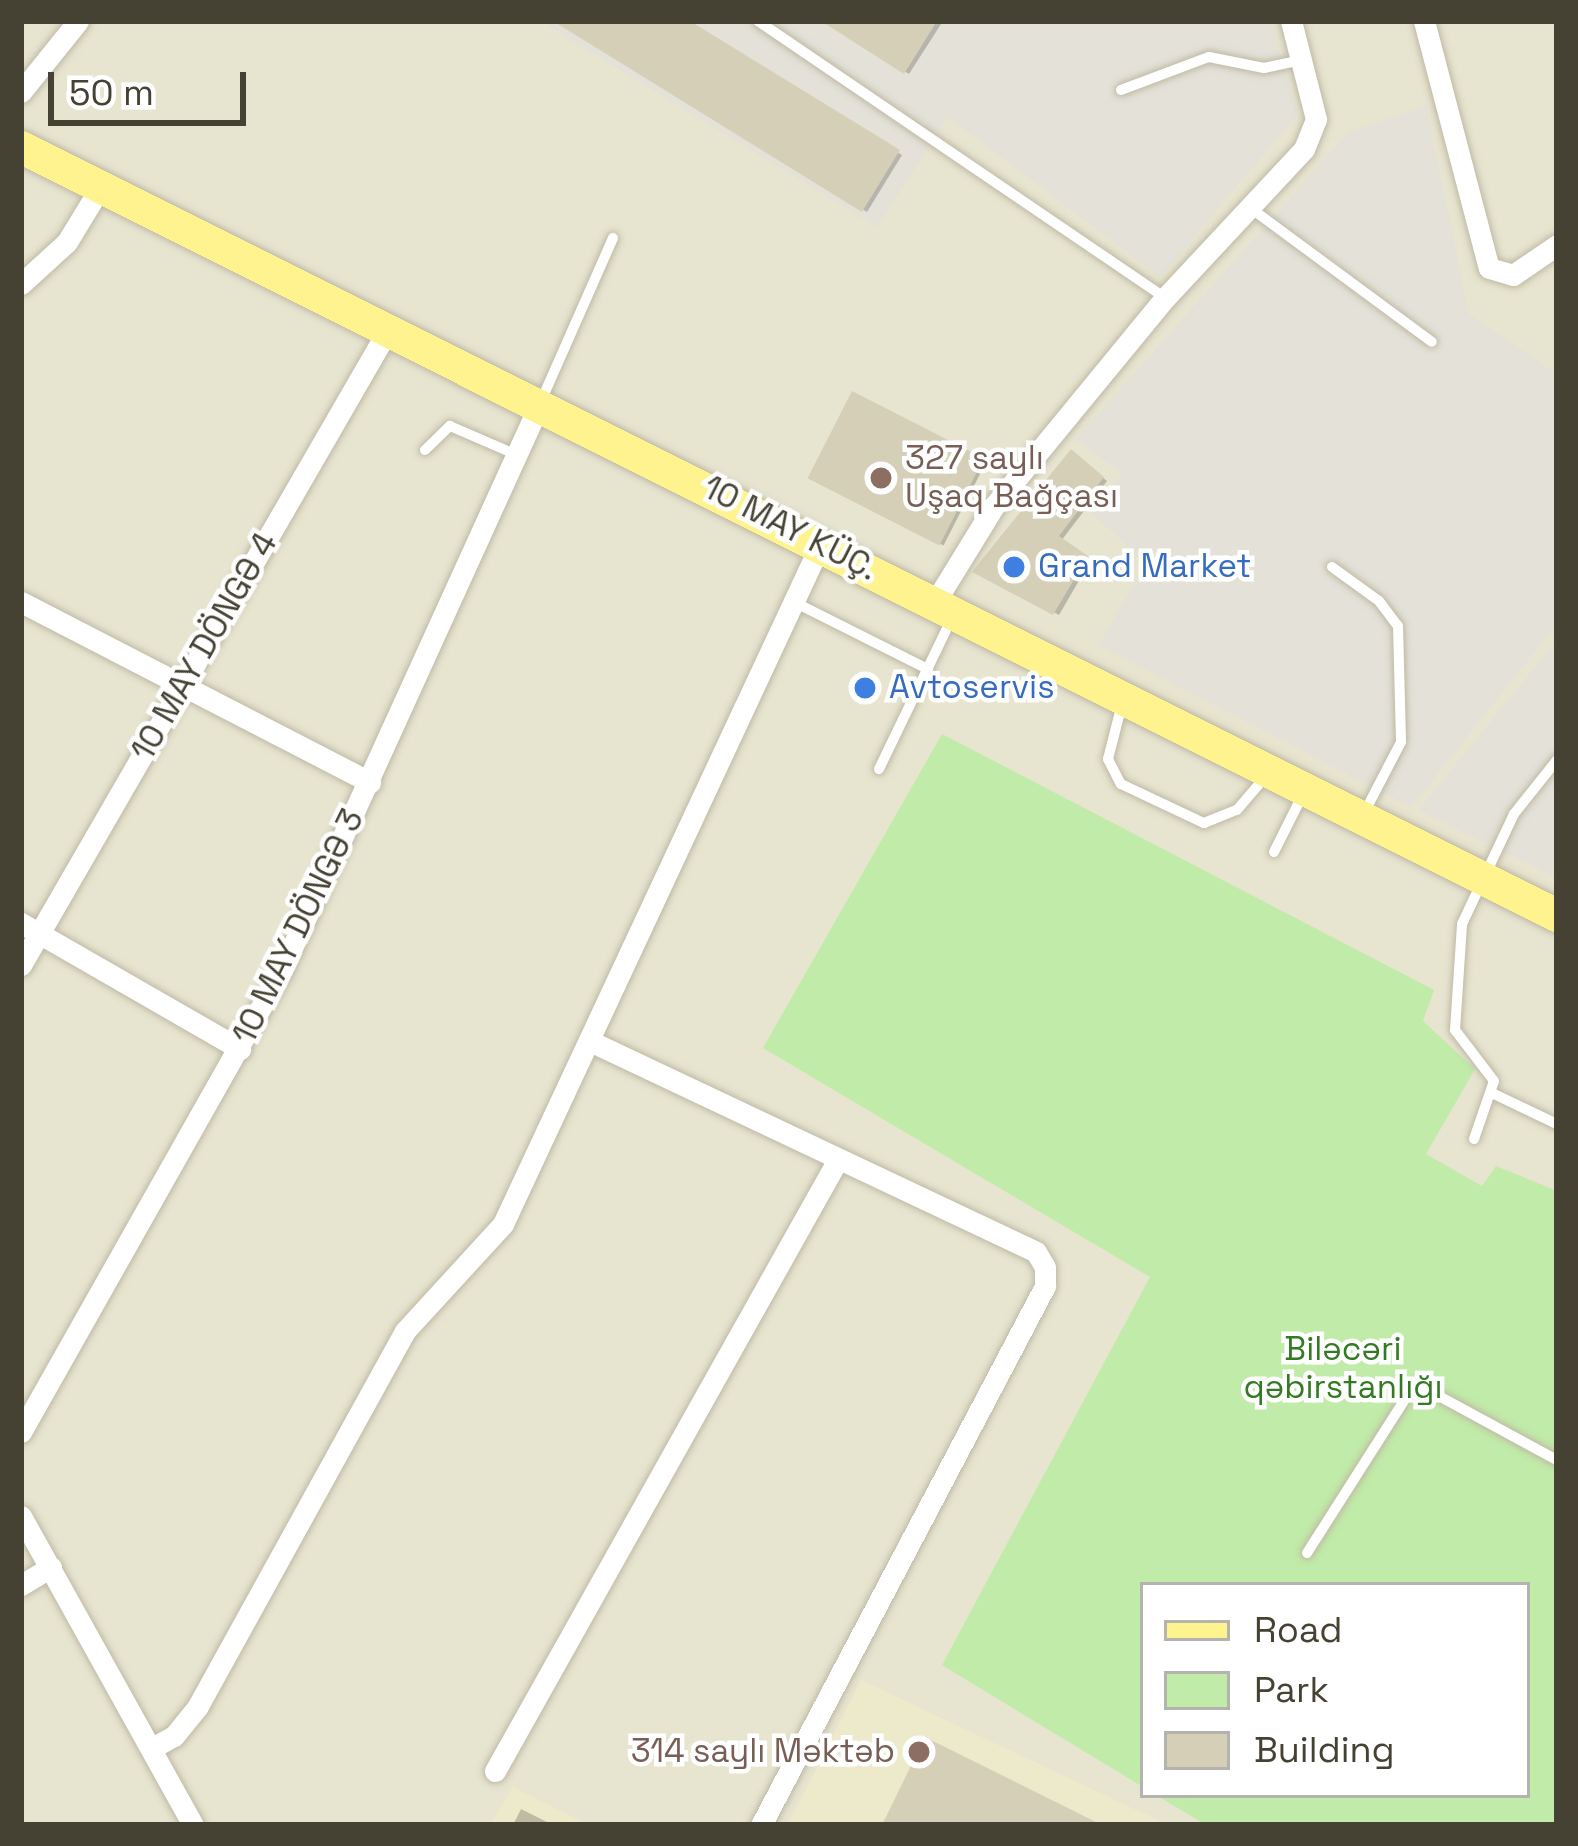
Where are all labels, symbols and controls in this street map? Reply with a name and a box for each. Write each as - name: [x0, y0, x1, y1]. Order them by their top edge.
- scale bar: [54, 48, 252, 122]
- text: 50 m: [69, 70, 154, 116]
- place label: 327 saylı Uşaq Bağçası: [905, 439, 1118, 517]
- marker: 327 saylı Uşaq Bağçası: [868, 465, 894, 491]
- street label: 10 MAY KÜÇ.: [696, 468, 884, 590]
- street label: 10 MAY DÖNGƏ 4: [124, 526, 286, 768]
- place label: Grand Market: [1038, 547, 1252, 587]
- marker: Grand Market: [1001, 554, 1027, 580]
- place label: Avtoservis: [889, 668, 1055, 708]
- marker: Avtoservis: [852, 675, 878, 701]
- street label: 10 MAY DÖNGƏ 3: [225, 803, 373, 1051]
- park label: Biləcəri qəbirstanlığı: [1244, 1330, 1442, 1408]
- legend: [1140, 1582, 1530, 1798]
- text: Road: [1254, 1607, 1342, 1653]
- text: Park: [1254, 1667, 1329, 1713]
- text: Building: [1254, 1727, 1395, 1773]
- place label: 314 saylı Məktəb: [631, 1732, 895, 1772]
- marker: 314 saylı Məktəb: [906, 1739, 932, 1765]

